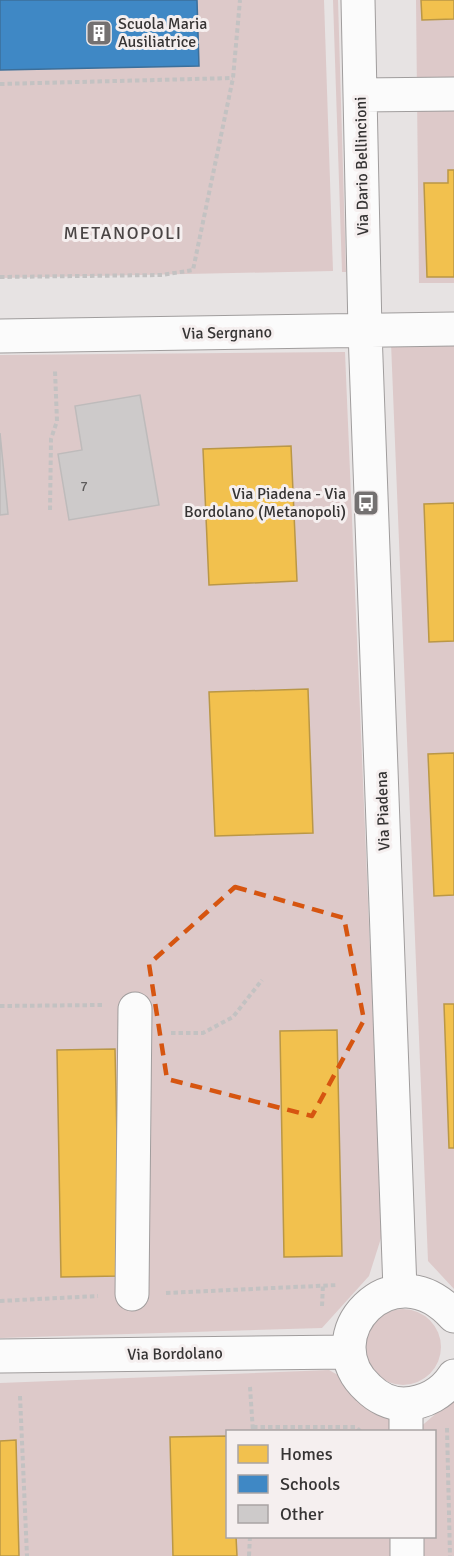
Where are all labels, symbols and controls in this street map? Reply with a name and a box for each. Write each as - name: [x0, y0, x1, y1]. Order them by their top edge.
- place label: Scuola Maria Ausiliatrice: [118, 14, 207, 52]
- building icon: Scuola Maria Ausiliatrice: [84, 18, 114, 48]
- street label: Via Dario Bellincioni: [351, 96, 373, 236]
- district label: METANOPOLI: [63, 222, 183, 244]
- street label: Via Sergnano: [182, 322, 272, 344]
- house number: 7: [80, 478, 88, 495]
- place label: Via Piadena - Via Bordolano (Metanopoli): [184, 484, 346, 522]
- bus stop icon: Via Piadena - Via Bordolano (Metanopoli): [351, 488, 381, 518]
- street label: Via Piadena: [372, 771, 394, 851]
- street label: Via Bordolano: [127, 1343, 223, 1365]
- legend: [226, 1430, 436, 1538]
- text: Homes: [280, 1443, 333, 1465]
- text: Schools: [280, 1473, 340, 1495]
- text: Other: [280, 1503, 324, 1525]

